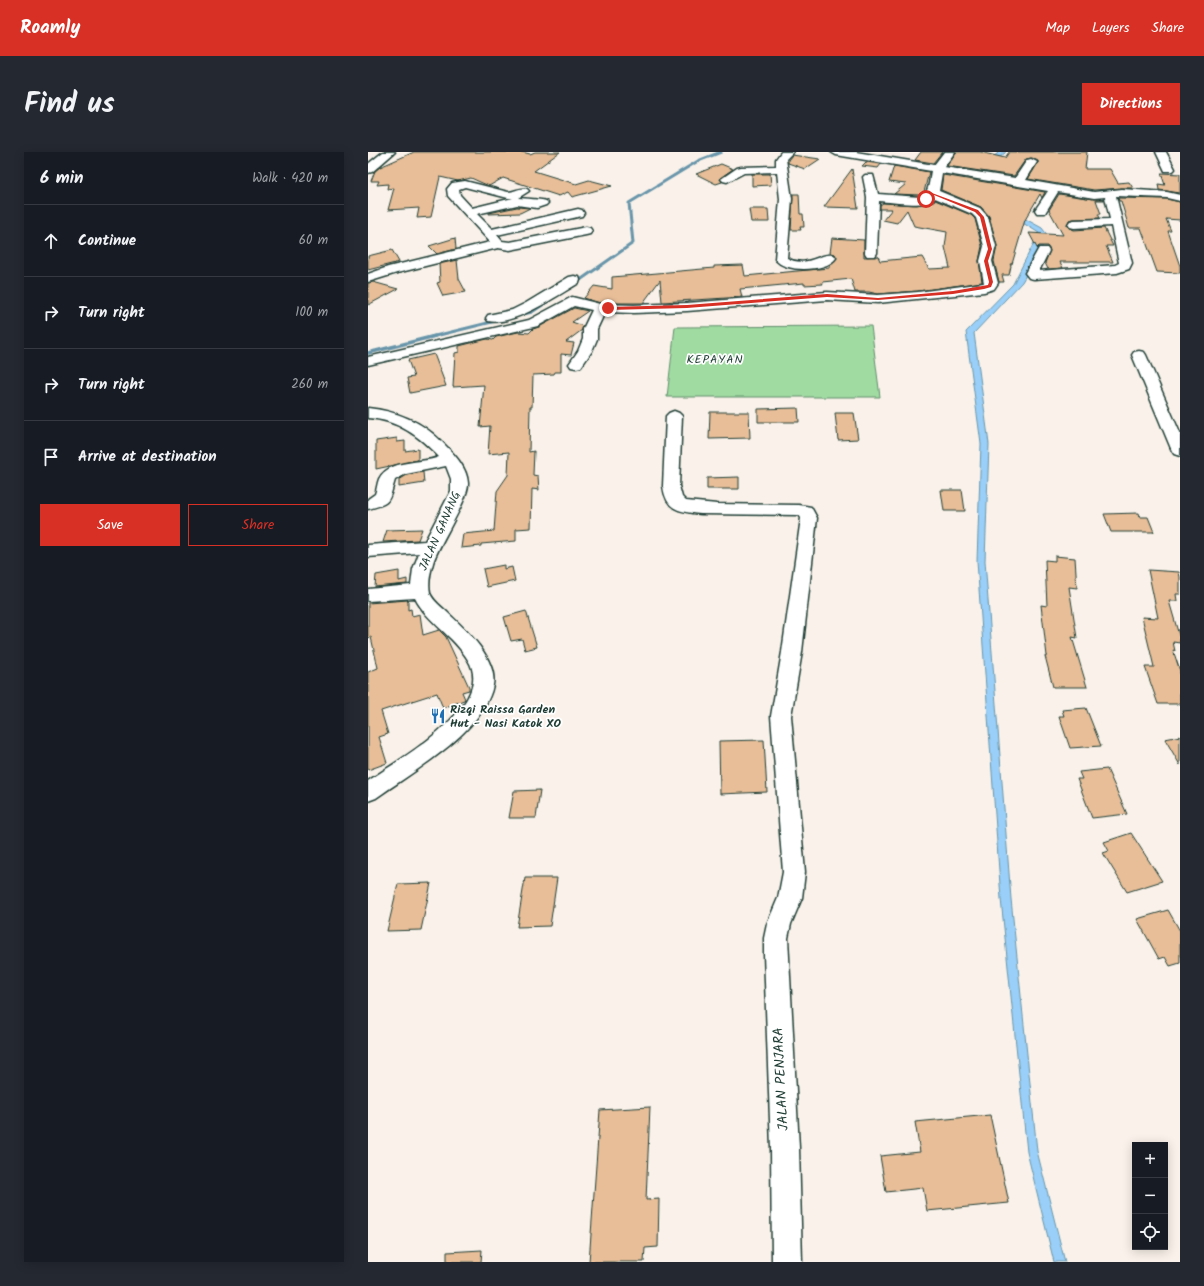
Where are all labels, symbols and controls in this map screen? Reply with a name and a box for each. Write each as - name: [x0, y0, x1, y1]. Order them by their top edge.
- text: Roamly: [20, 13, 80, 43]
- text: Map: [1046, 17, 1070, 39]
- text: Layers: [1092, 17, 1130, 39]
- text: Share: [1152, 17, 1184, 39]
- text: Find us: [24, 82, 115, 127]
- button: Directions: [1082, 83, 1180, 125]
- text: 6 min: [40, 165, 84, 192]
- text: Walk · 420 m: [252, 168, 328, 189]
- route start: [917, 190, 935, 208]
- text: Continue: [78, 229, 136, 253]
- icon: ahead: [40, 230, 62, 252]
- text: 60 m: [299, 230, 328, 251]
- route end: [599, 299, 617, 317]
- text: Turn right: [78, 301, 145, 325]
- icon: right: [40, 302, 62, 324]
- text: 100 m: [295, 302, 328, 323]
- district label: KEPAYAN: [686, 350, 744, 369]
- text: Turn right: [78, 373, 145, 397]
- icon: right: [40, 374, 62, 396]
- text: 260 m: [291, 374, 328, 395]
- text: Arrive at destination: [78, 445, 217, 469]
- icon: arrive: [40, 446, 62, 468]
- street label: JALAN GANANG: [414, 488, 466, 574]
- button: Save: [40, 504, 180, 546]
- button: Share: [188, 504, 328, 546]
- place label: Rizqi Raissa Garden Hut - Nasi Katok XO: [450, 700, 561, 733]
- restaurant icon: Rizqi Raissa Garden Hut - Nasi Katok XO: [429, 707, 447, 725]
- street label: JALAN PENJARA: [767, 1027, 795, 1131]
- map controls: [1132, 1142, 1168, 1250]
- button: +: [1132, 1142, 1168, 1178]
- button: −: [1132, 1178, 1168, 1214]
- button: locate: [1132, 1214, 1168, 1250]

